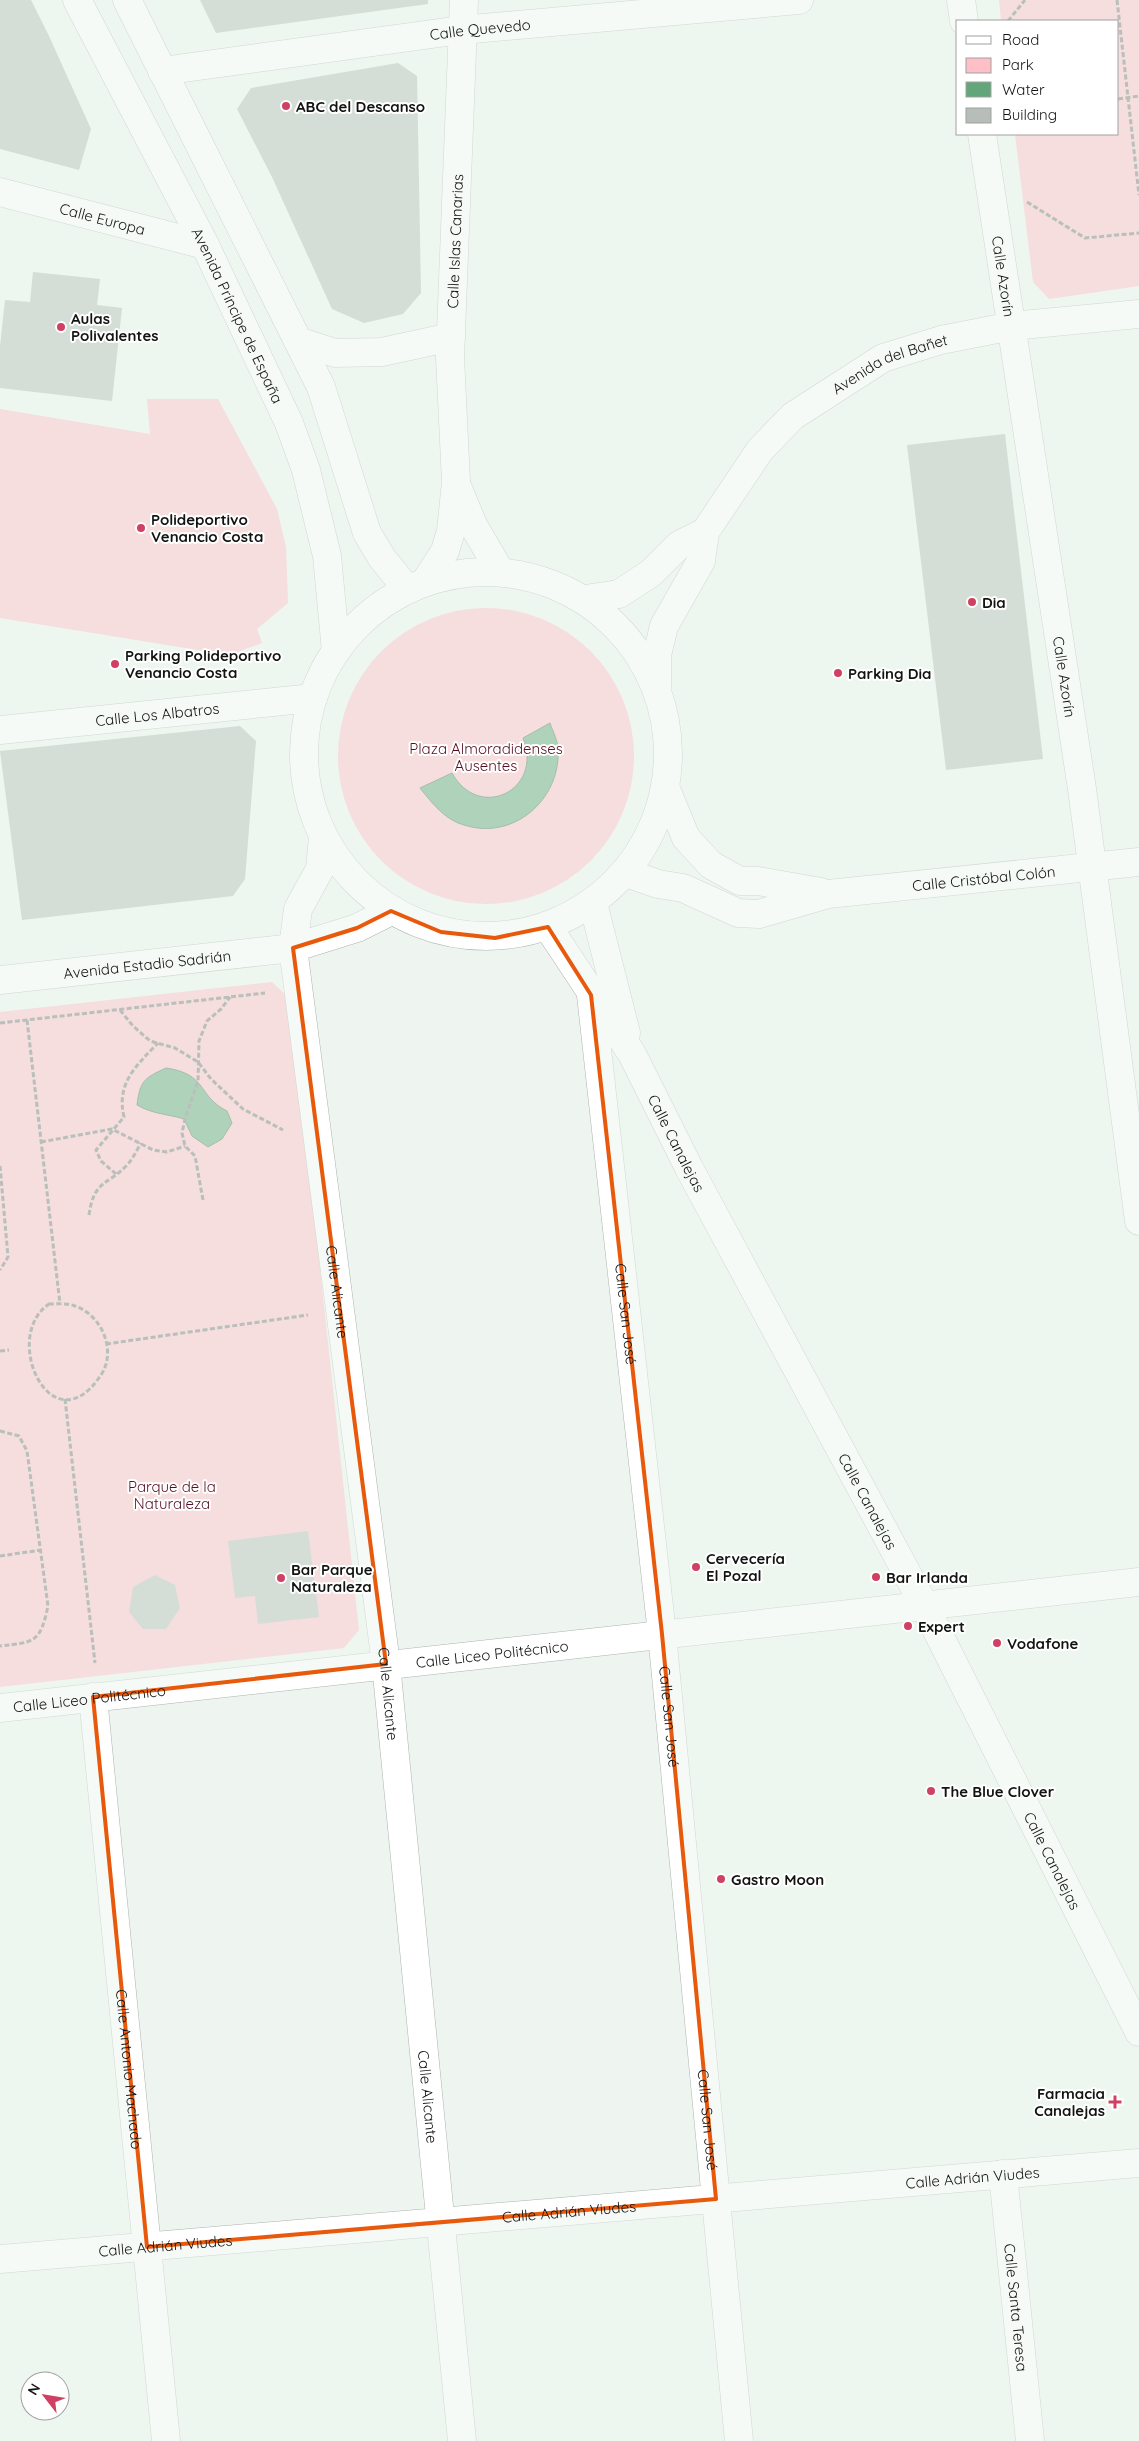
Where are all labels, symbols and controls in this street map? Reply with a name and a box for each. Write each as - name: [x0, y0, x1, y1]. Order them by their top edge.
- street label: Calle Quevedo: [429, 14, 531, 44]
- legend: [956, 20, 1119, 135]
- text: Road: [1002, 30, 1039, 49]
- text: Park: [1002, 55, 1034, 74]
- text: Water: [1002, 80, 1045, 99]
- place label: ABC del Descanso: [296, 97, 425, 116]
- marker: ABC del Descanso: [280, 100, 292, 112]
- text: Building: [1002, 105, 1057, 124]
- street label: Calle Islas Canarias: [442, 174, 467, 309]
- street label: Calle Europa: [58, 198, 148, 239]
- street label: Avenida Príncipe de España: [188, 224, 288, 406]
- street label: Calle Azorín: [988, 235, 1019, 318]
- place label: Aulas Polivalentes: [71, 309, 159, 345]
- marker: Aulas Polivalentes: [55, 321, 67, 333]
- street label: Avenida del Bañet: [828, 329, 949, 398]
- place label: Polideportivo Venancio Costa: [151, 510, 263, 546]
- marker: Polideportivo Venancio Costa: [135, 522, 147, 534]
- place label: Dia: [982, 593, 1006, 612]
- marker: Dia: [966, 596, 978, 608]
- street label: Calle Azorín: [1049, 635, 1080, 719]
- place label: Parking Polideportivo Venancio Costa: [125, 646, 281, 682]
- marker: Parking Polideportivo Venancio Costa: [109, 658, 121, 670]
- place label: Parking Dia: [848, 664, 931, 683]
- marker: Parking Dia: [832, 667, 844, 679]
- street label: Calle Los Albatros: [94, 698, 220, 730]
- park label: Plaza Almoradidenses Ausentes: [409, 739, 563, 775]
- street label: Calle Cristóbal Colón: [911, 861, 1056, 895]
- street label: Avenida Estadio Sadrián: [62, 945, 232, 983]
- street label: Calle Canalejas: [644, 1091, 710, 1195]
- street label: Calle Alicante: [322, 1244, 353, 1340]
- street label: Calle San José: [611, 1262, 642, 1366]
- street label: Calle Canalejas: [834, 1450, 902, 1553]
- park label: Parque de la Naturaleza: [128, 1477, 216, 1513]
- place label: Cervecería El Pozal: [706, 1549, 785, 1585]
- place label: Bar Parque Naturaleza: [291, 1560, 373, 1596]
- marker: Cervecería El Pozal: [690, 1561, 702, 1573]
- place label: Bar Irlanda: [886, 1568, 968, 1587]
- marker: Bar Irlanda: [870, 1571, 882, 1583]
- marker: Bar Parque Naturaleza: [275, 1572, 287, 1584]
- place label: Expert: [918, 1617, 965, 1636]
- marker: Expert: [902, 1620, 914, 1632]
- place label: Vodafone: [1007, 1634, 1078, 1653]
- street label: Calle Liceo Politécnico: [415, 1636, 569, 1671]
- marker: Vodafone: [991, 1637, 1003, 1649]
- street label: Calle Alicante: [374, 1646, 403, 1741]
- street label: Calle San José: [656, 1665, 684, 1768]
- street label: Calle Liceo Politécnico: [12, 1680, 167, 1716]
- place label: The Blue Clover: [941, 1782, 1055, 1801]
- marker: The Blue Clover: [925, 1785, 937, 1797]
- street label: Calle Canalejas: [1020, 1809, 1085, 1913]
- place label: Gastro Moon: [731, 1870, 824, 1889]
- marker: Gastro Moon: [715, 1873, 727, 1885]
- street label: Calle Antonio Machado: [112, 1988, 147, 2150]
- street label: Calle Alicante: [414, 2049, 442, 2144]
- street label: Calle San José: [694, 2068, 723, 2171]
- place label: Farmacia Canalejas: [1034, 2084, 1105, 2120]
- marker: Farmacia Canalejas: [1109, 2096, 1121, 2108]
- street label: Calle Adrián Viudes: [905, 2162, 1040, 2192]
- street label: Calle Adrián Viudes: [501, 2196, 637, 2226]
- street label: Calle Adrián Viudes: [98, 2230, 233, 2260]
- street label: Calle Santa Teresa: [1001, 2242, 1032, 2372]
- north arrow: [20, 2371, 70, 2421]
- text: N: [23, 2380, 44, 2398]

